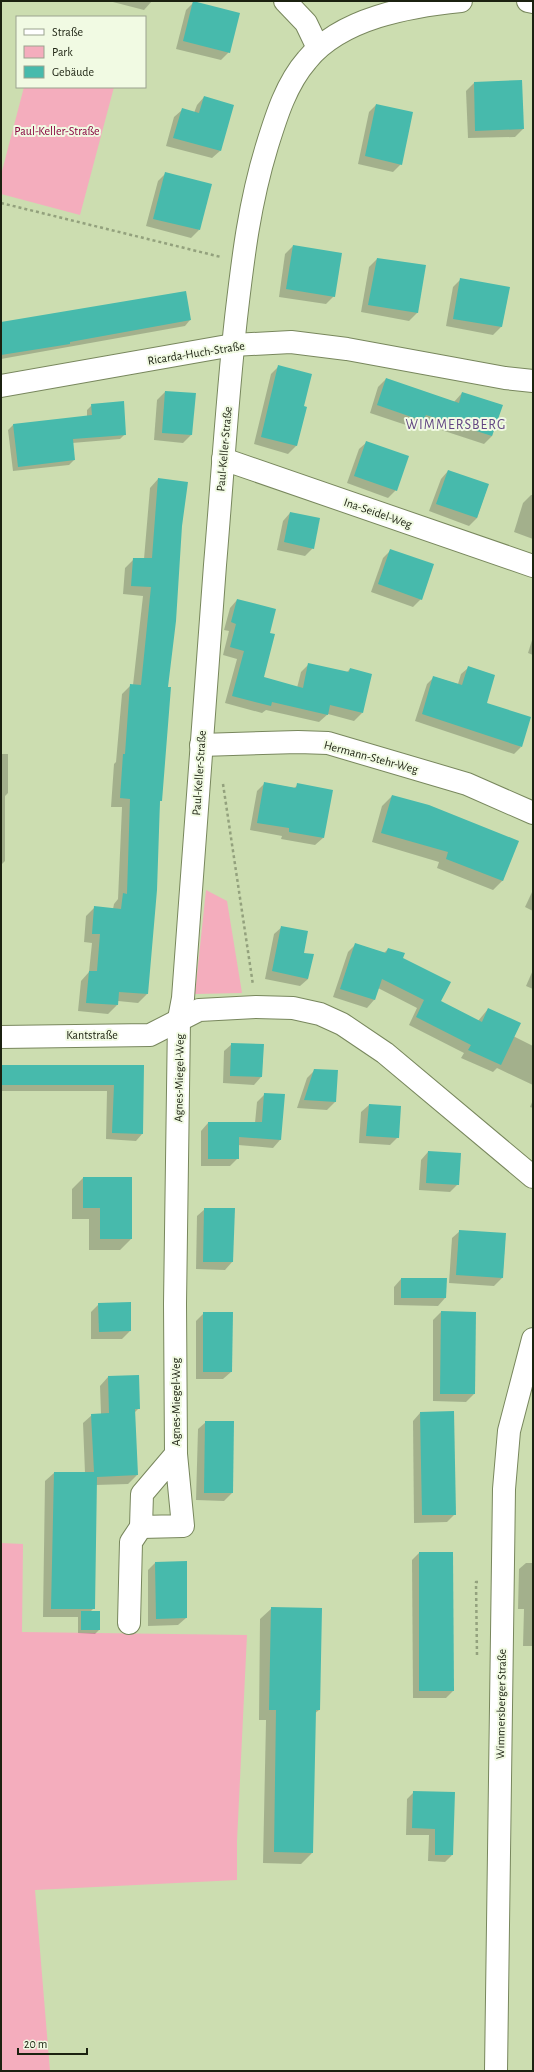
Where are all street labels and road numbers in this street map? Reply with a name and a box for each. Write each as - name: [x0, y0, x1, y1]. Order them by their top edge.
- street label: Ricarda-Huch-Straße: [147, 339, 245, 367]
- street label: Paul-Keller-Straße: [214, 406, 234, 492]
- street label: Ina-Seidel-Weg: [342, 496, 414, 530]
- street label: Paul-Keller-Straße: [190, 730, 208, 816]
- street label: Hermann-Stehr-Weg: [323, 739, 420, 775]
- street label: Kantstraße: [66, 1029, 118, 1041]
- street label: Agnes-Miegel-Weg: [172, 1033, 186, 1122]
- street label: Agnes-Miegel-Weg: [170, 1358, 182, 1446]
- street label: Wimmersberger Straße: [494, 1649, 508, 1759]

